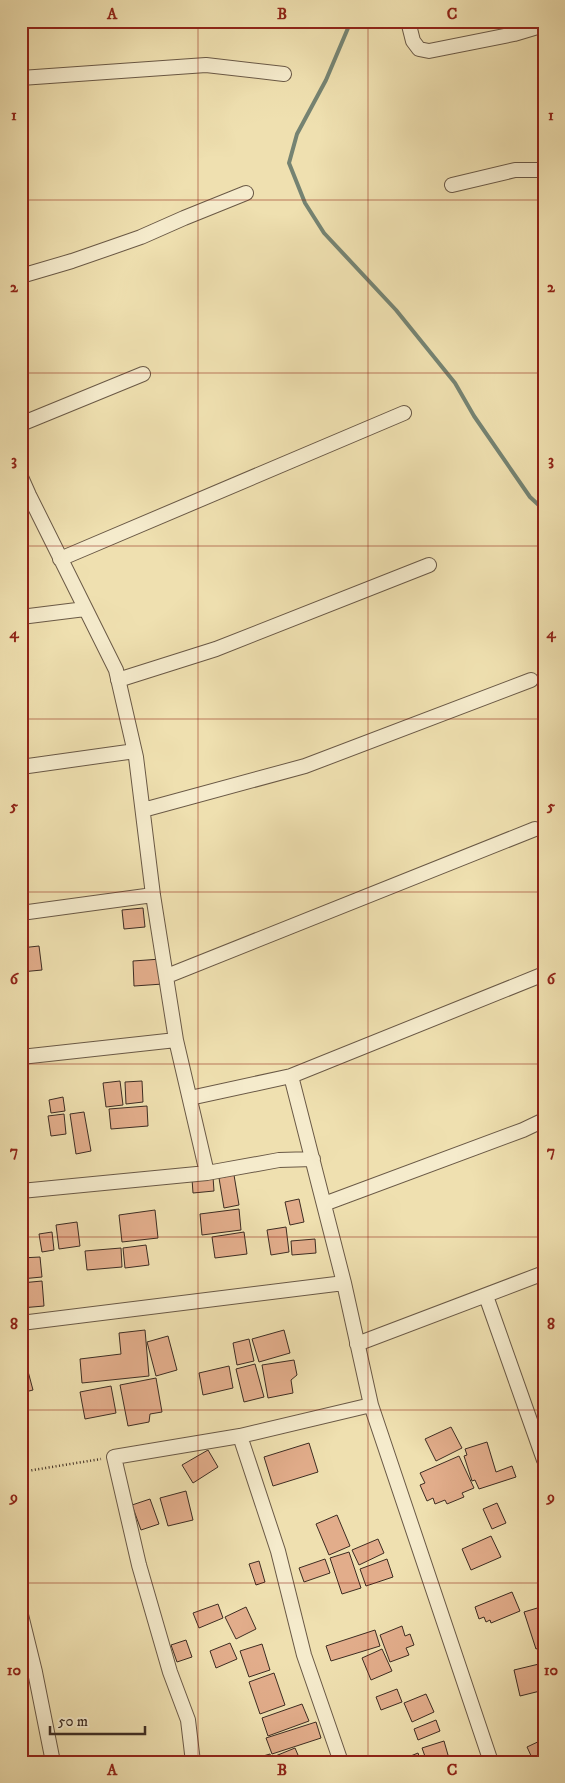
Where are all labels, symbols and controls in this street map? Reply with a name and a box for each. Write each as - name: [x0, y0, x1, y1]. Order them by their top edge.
- text: A: [106, 4, 118, 24]
- text: B: [277, 4, 287, 24]
- text: C: [447, 4, 457, 24]
- text: 1: [11, 105, 17, 125]
- text: 1: [548, 105, 554, 125]
- text: 2: [10, 277, 19, 297]
- text: 2: [547, 277, 556, 297]
- text: 3: [11, 450, 17, 470]
- text: 3: [548, 450, 554, 470]
- text: 4: [8, 623, 19, 643]
- text: 4: [545, 623, 556, 643]
- text: 5: [9, 796, 18, 816]
- text: 5: [546, 796, 555, 816]
- text: 6: [10, 969, 20, 989]
- text: 6: [547, 969, 557, 989]
- text: 7: [10, 1141, 18, 1161]
- text: 7: [547, 1141, 555, 1161]
- text: 8: [10, 1314, 18, 1334]
- text: 8: [547, 1314, 555, 1334]
- text: 9: [9, 1487, 18, 1507]
- text: 9: [546, 1487, 555, 1507]
- text: 10: [7, 1660, 22, 1680]
- text: 10: [544, 1660, 559, 1680]
- scale bar: [50, 1703, 145, 1735]
- text: 50 m: [58, 1712, 88, 1731]
- text: A: [106, 1760, 118, 1780]
- text: B: [277, 1760, 287, 1780]
- text: C: [447, 1760, 457, 1780]

